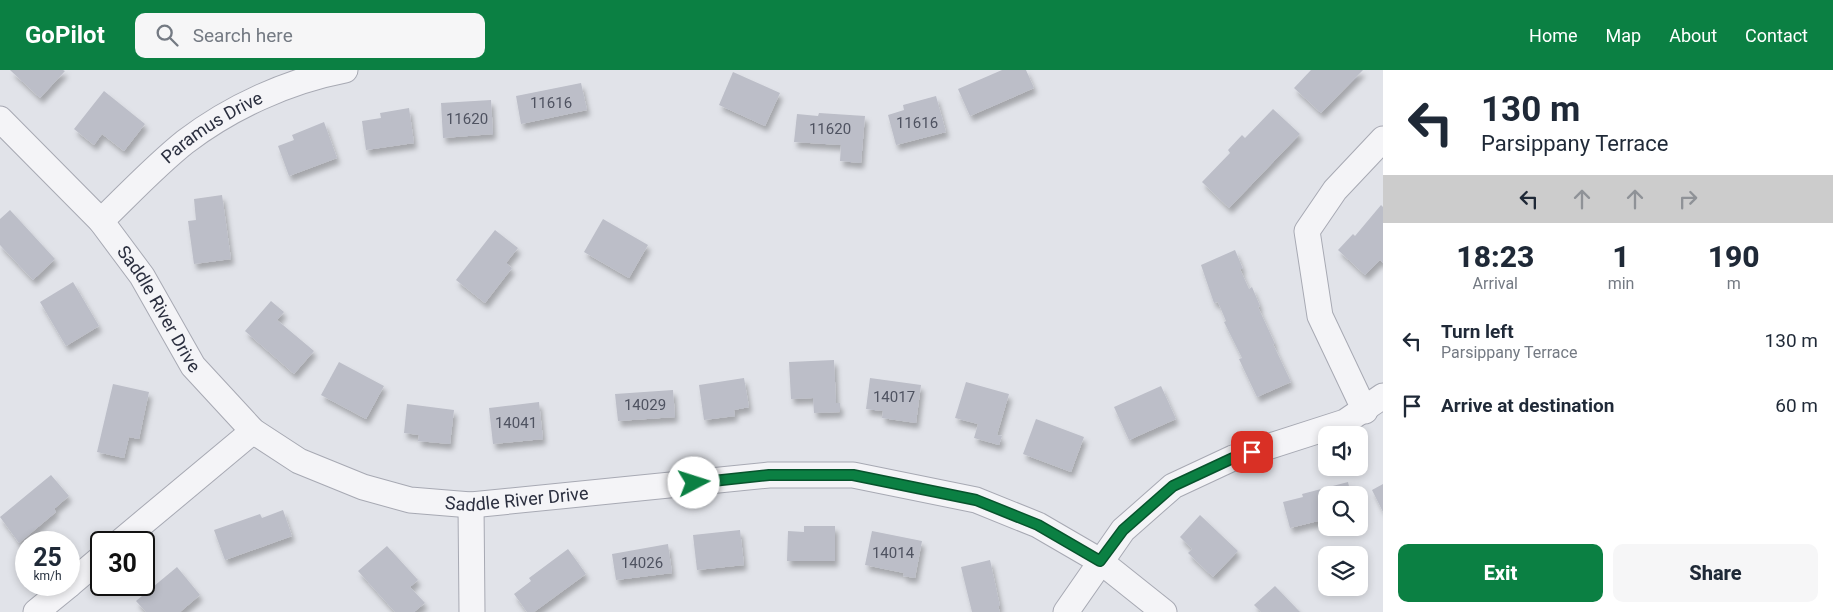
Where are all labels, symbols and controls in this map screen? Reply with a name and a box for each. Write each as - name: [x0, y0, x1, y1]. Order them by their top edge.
- search box: [135, 13, 485, 58]
- text: GoPilot: [25, 21, 105, 49]
- icon: search: [153, 21, 181, 49]
- text: Search here: [193, 24, 293, 47]
- text: Home: [1529, 25, 1578, 46]
- text: Map: [1606, 25, 1641, 46]
- text: About: [1669, 25, 1717, 46]
- text: Contact: [1745, 25, 1808, 46]
- street label: Paramus Drive: [157, 87, 266, 167]
- text: 130 m: [1481, 89, 1580, 130]
- icon: left: [1398, 90, 1463, 155]
- house number: 11616: [530, 94, 572, 112]
- house number: 11620: [446, 110, 488, 128]
- house number: 11616: [896, 114, 938, 132]
- house number: 11620: [809, 120, 851, 138]
- text: Parsippany Terrace: [1481, 131, 1669, 156]
- icon: left: [1515, 185, 1543, 213]
- icon: ahead: [1568, 185, 1596, 213]
- icon: ahead: [1621, 185, 1649, 213]
- icon: right: [1674, 185, 1702, 213]
- text: 18:23: [1456, 239, 1534, 274]
- text: 1: [1612, 239, 1630, 274]
- text: 190: [1708, 239, 1760, 274]
- street label: Saddle River Drive: [113, 241, 205, 377]
- text: Arrival: [1473, 274, 1518, 293]
- text: min: [1608, 274, 1634, 293]
- text: m: [1727, 274, 1741, 293]
- text: Turn left: [1441, 320, 1514, 343]
- icon: left: [1398, 327, 1426, 355]
- text: 130 m: [1765, 329, 1818, 352]
- text: Parsippany Terrace: [1441, 343, 1577, 362]
- house number: 14017: [873, 388, 915, 406]
- icon: arrive: [1398, 392, 1426, 420]
- text: Arrive at destination: [1441, 394, 1614, 417]
- text: 60 m: [1775, 394, 1818, 417]
- house number: 14029: [624, 396, 666, 414]
- house number: 14041: [495, 414, 537, 432]
- map controls: [1318, 426, 1368, 596]
- button: sound: [1318, 426, 1368, 476]
- pin: [1231, 431, 1273, 473]
- icon: arrive: [1238, 438, 1266, 466]
- position arrow: [667, 456, 719, 508]
- street label: Saddle River Drive: [444, 482, 589, 515]
- button: search: [1318, 486, 1368, 536]
- speed limit sign: 30: [90, 531, 155, 596]
- text: 25: [33, 543, 62, 572]
- house number: 14014: [872, 544, 915, 562]
- button: Exit: [1398, 544, 1603, 602]
- button: Share: [1613, 544, 1818, 602]
- button: layers: [1318, 546, 1368, 596]
- house number: 14026: [621, 554, 663, 572]
- text: km/h: [33, 569, 62, 583]

